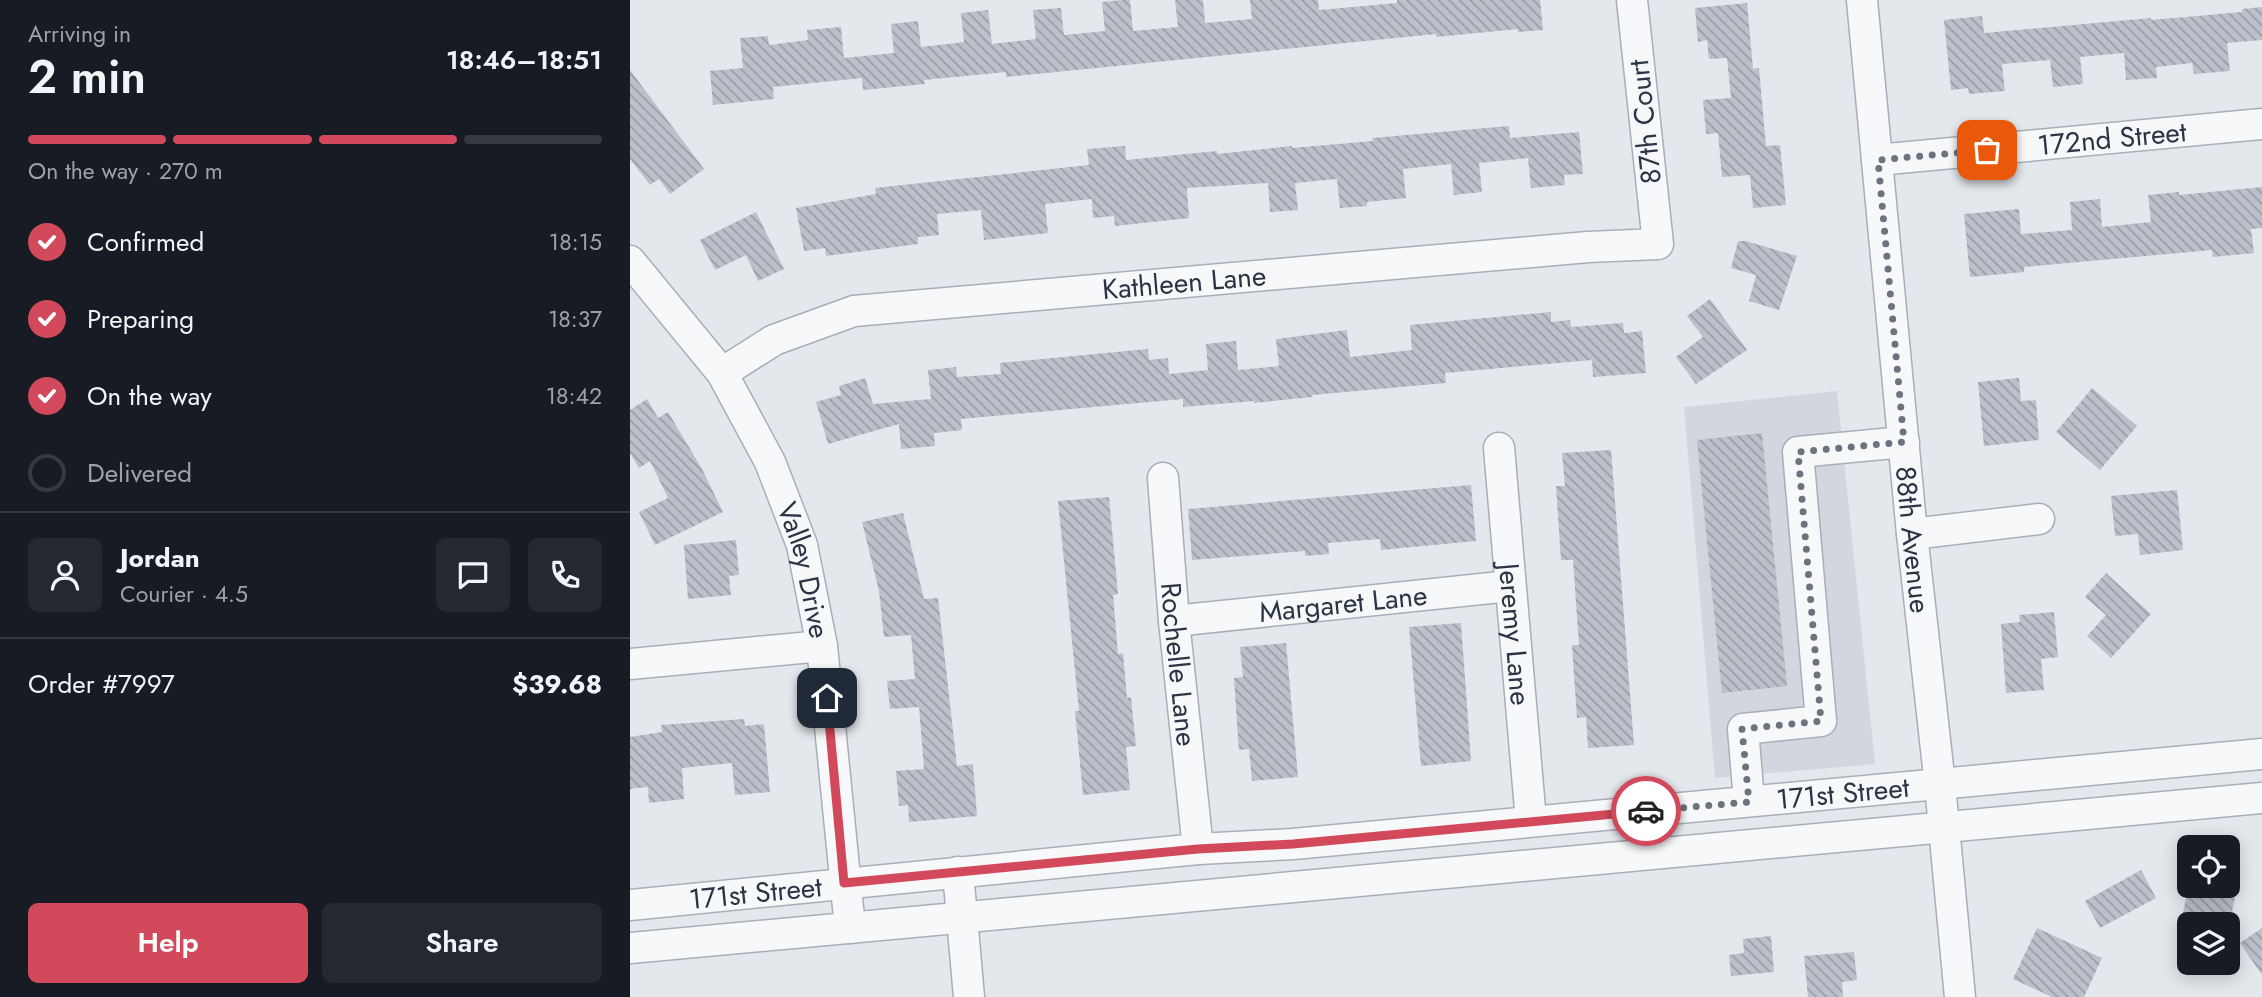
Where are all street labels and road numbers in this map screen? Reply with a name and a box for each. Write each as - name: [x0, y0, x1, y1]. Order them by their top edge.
- street label: 87th Court: [1618, 57, 1672, 186]
- street label: 172nd Street: [2036, 111, 2188, 165]
- street label: Kathleen Lane: [1100, 255, 1268, 310]
- street label: 88th Avenue: [1885, 464, 1941, 615]
- street label: Valley Drive: [767, 496, 840, 642]
- street label: Jeremy Lane: [1488, 558, 1541, 707]
- street label: Margaret Lane: [1257, 574, 1429, 633]
- street label: Rochelle Lane: [1151, 581, 1208, 748]
- street label: 171st Street: [1775, 766, 1911, 820]
- street label: 171st Street: [687, 866, 824, 920]

